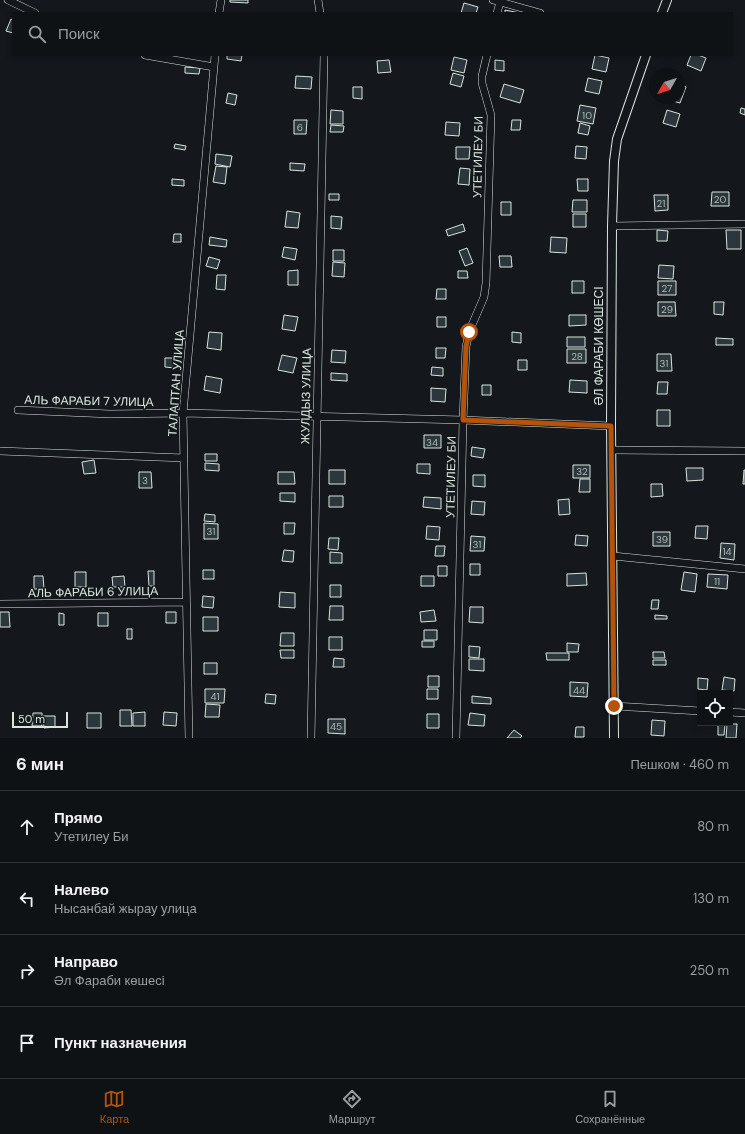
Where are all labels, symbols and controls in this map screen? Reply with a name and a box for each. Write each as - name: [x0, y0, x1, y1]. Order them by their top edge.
- search box: [12, 12, 733, 56]
- icon: search: [26, 23, 48, 45]
- text: Поиск: [58, 24, 100, 44]
- north arrow: [649, 68, 685, 104]
- house number: 10: [582, 109, 592, 122]
- street label: УТЕТИЛЕУ БИ: [469, 116, 487, 198]
- house number: 6: [297, 121, 303, 134]
- house number: 20: [714, 193, 726, 206]
- house number: 21: [657, 197, 665, 210]
- house number: 27: [662, 282, 672, 295]
- street label: ӘЛ ФАРАБИ КӨШЕСІ: [591, 286, 607, 406]
- house number: 29: [661, 303, 673, 316]
- route start: [460, 323, 478, 341]
- street label: ТАЛАПТАН УЛИЦА: [164, 329, 188, 437]
- street label: ЖУЛДЫЗ УЛИЦА: [297, 348, 315, 444]
- house number: 28: [571, 350, 583, 363]
- house number: 31: [660, 357, 668, 370]
- street label: АЛЬ ФАРАБИ 7 УЛИЦА: [24, 392, 154, 410]
- house number: 34: [426, 436, 438, 449]
- street label: УТЕТИЛЕУ БИ: [442, 436, 460, 518]
- house number: 32: [576, 465, 588, 478]
- house number: 3: [142, 474, 148, 487]
- house number: 31: [207, 525, 215, 538]
- house number: 39: [656, 533, 668, 546]
- house number: 31: [473, 538, 481, 551]
- house number: 14: [722, 545, 732, 558]
- house number: 11: [714, 575, 720, 588]
- street label: АЛЬ ФАРАБИ 6 УЛИЦА: [28, 583, 158, 601]
- house number: 44: [573, 684, 585, 697]
- house number: 41: [210, 690, 220, 703]
- map controls: [697, 690, 733, 726]
- button: locate: [697, 690, 733, 726]
- route end: [605, 697, 623, 715]
- scale bar: [12, 710, 68, 729]
- text: 50 m: [18, 712, 45, 726]
- house number: 45: [330, 720, 342, 733]
- text: 6 мин: [16, 753, 64, 775]
- text: Пешком · 460 m: [631, 756, 729, 773]
- text: Прямо: [54, 808, 103, 828]
- icon: ahead: [16, 816, 38, 838]
- text: 80 m: [697, 818, 729, 835]
- text: Утетилеу Би: [54, 828, 129, 845]
- text: Налево: [54, 880, 109, 900]
- icon: left: [16, 888, 38, 910]
- text: 130 m: [693, 890, 729, 907]
- text: Нысанбай жырау улица: [54, 900, 197, 917]
- text: Направо: [54, 952, 118, 972]
- icon: right: [16, 960, 38, 982]
- text: 250 m: [690, 962, 729, 979]
- text: Әл Фараби көшесі: [54, 972, 165, 989]
- icon: arrive: [16, 1032, 38, 1054]
- text: Пункт назначения: [54, 1033, 187, 1053]
- tab: Карта: [100, 1088, 129, 1126]
- tab: Маршрут: [329, 1088, 376, 1126]
- tab: Сохранённые: [575, 1088, 645, 1126]

